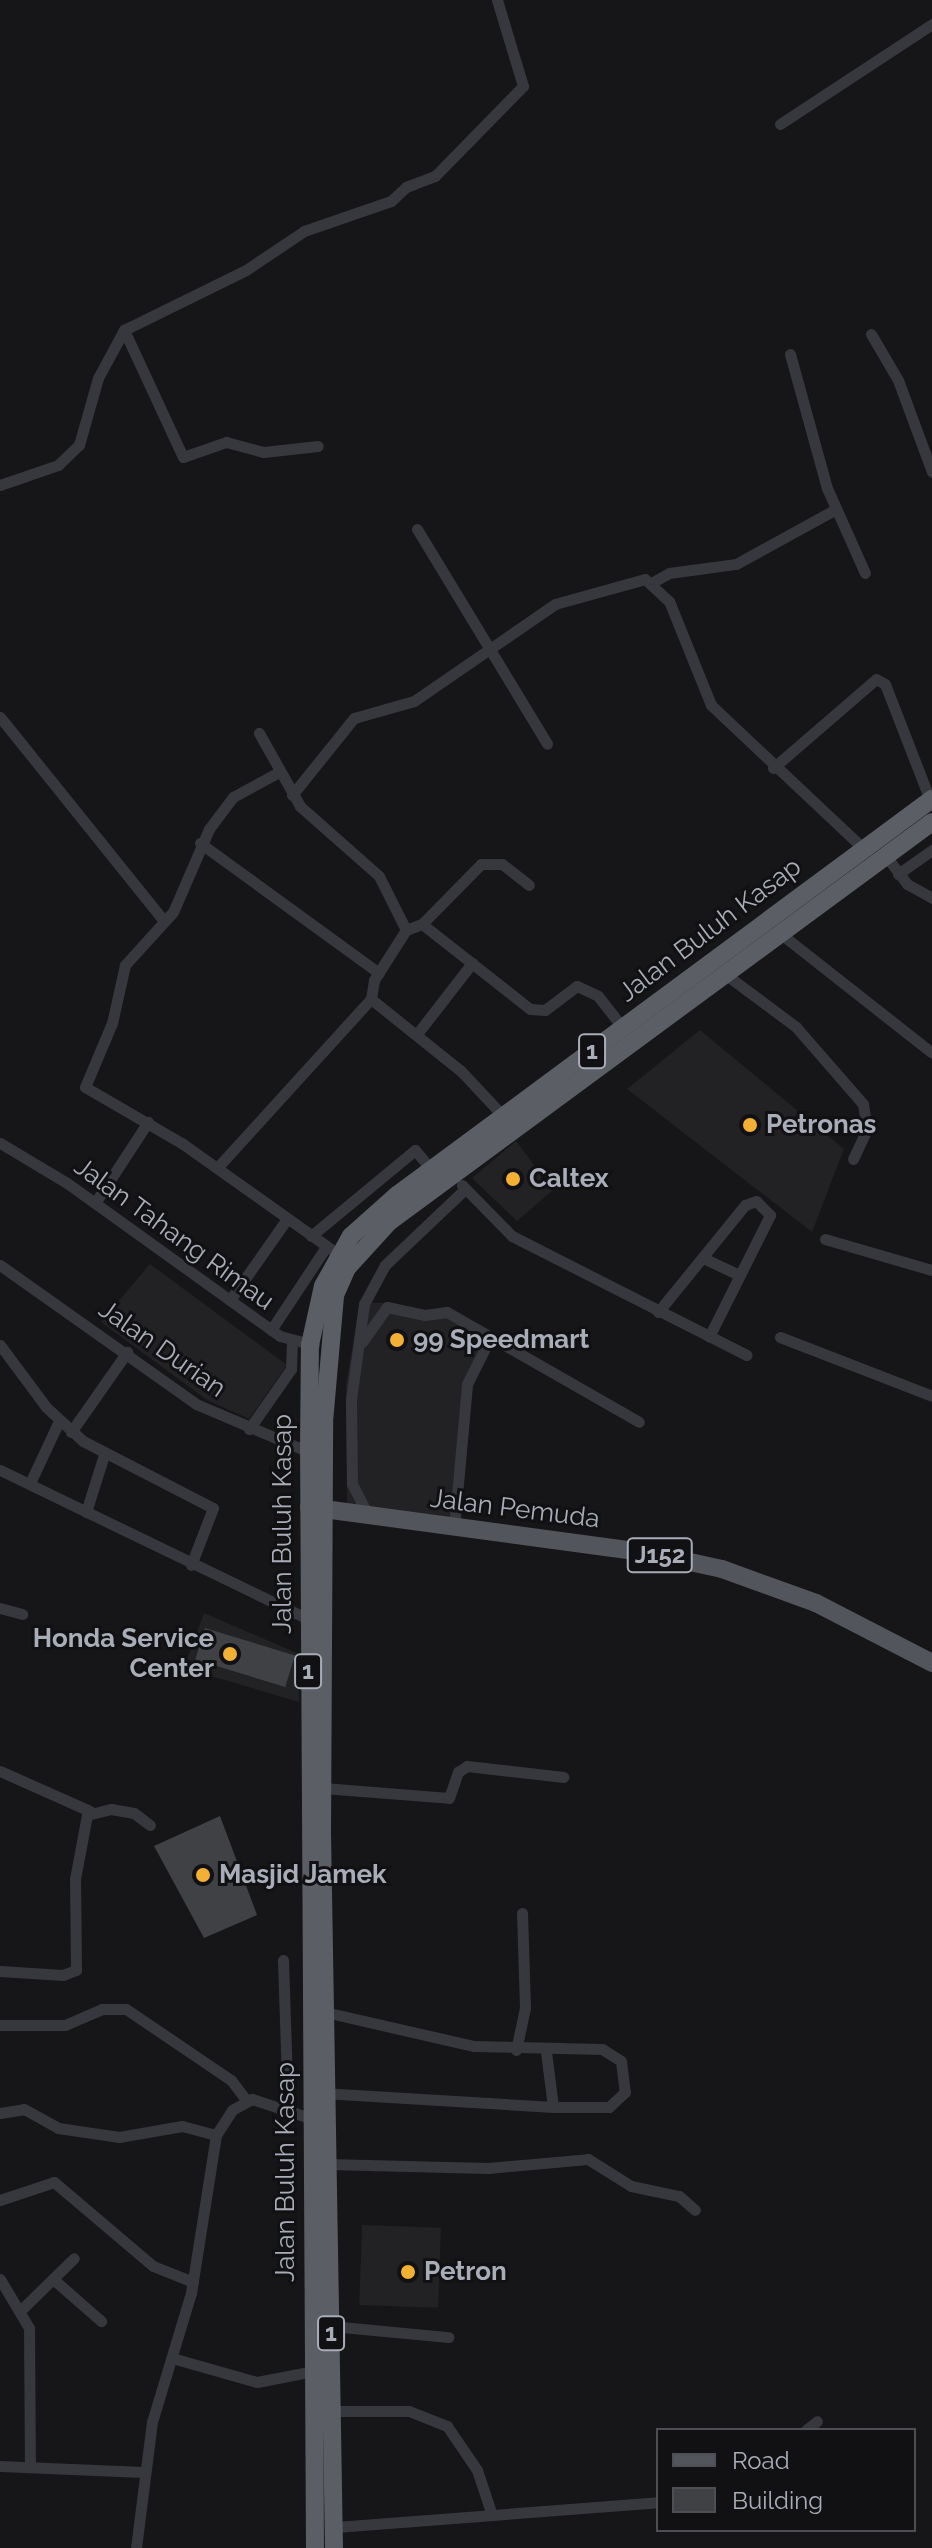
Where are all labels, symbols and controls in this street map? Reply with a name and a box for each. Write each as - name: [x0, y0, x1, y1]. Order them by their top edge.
- street label: Jalan Buluh Kasap: [613, 851, 807, 1009]
- road number: 1: [578, 1031, 606, 1071]
- place label: Petronas: [766, 1109, 876, 1141]
- marker: Petronas: [741, 1116, 759, 1134]
- street label: Jalan Tahang Rimau: [68, 1151, 280, 1317]
- place label: Caltex: [529, 1163, 608, 1195]
- marker: Caltex: [504, 1170, 522, 1188]
- street label: Jalan Durian: [93, 1294, 231, 1404]
- place label: 99 Speedmart: [413, 1324, 589, 1356]
- marker: 99 Speedmart: [388, 1331, 406, 1349]
- street label: Jalan Buluh Kasap: [267, 1414, 299, 1634]
- street label: Jalan Pemuda: [429, 1483, 601, 1535]
- road number: J152: [626, 1535, 694, 1575]
- place label: Honda Service Center: [33, 1623, 214, 1684]
- marker: Honda Service Center: [221, 1645, 239, 1663]
- road number: 1: [294, 1651, 322, 1691]
- place label: Masjid Jamek: [219, 1859, 387, 1891]
- marker: Masjid Jamek: [194, 1866, 212, 1884]
- street label: Jalan Buluh Kasap: [270, 2062, 302, 2282]
- place label: Petron: [424, 2256, 507, 2288]
- marker: Petron: [399, 2263, 417, 2281]
- road number: 1: [317, 2313, 345, 2353]
- legend: [656, 2428, 916, 2532]
- text: Road: [732, 2446, 790, 2475]
- text: Building: [732, 2486, 823, 2515]

